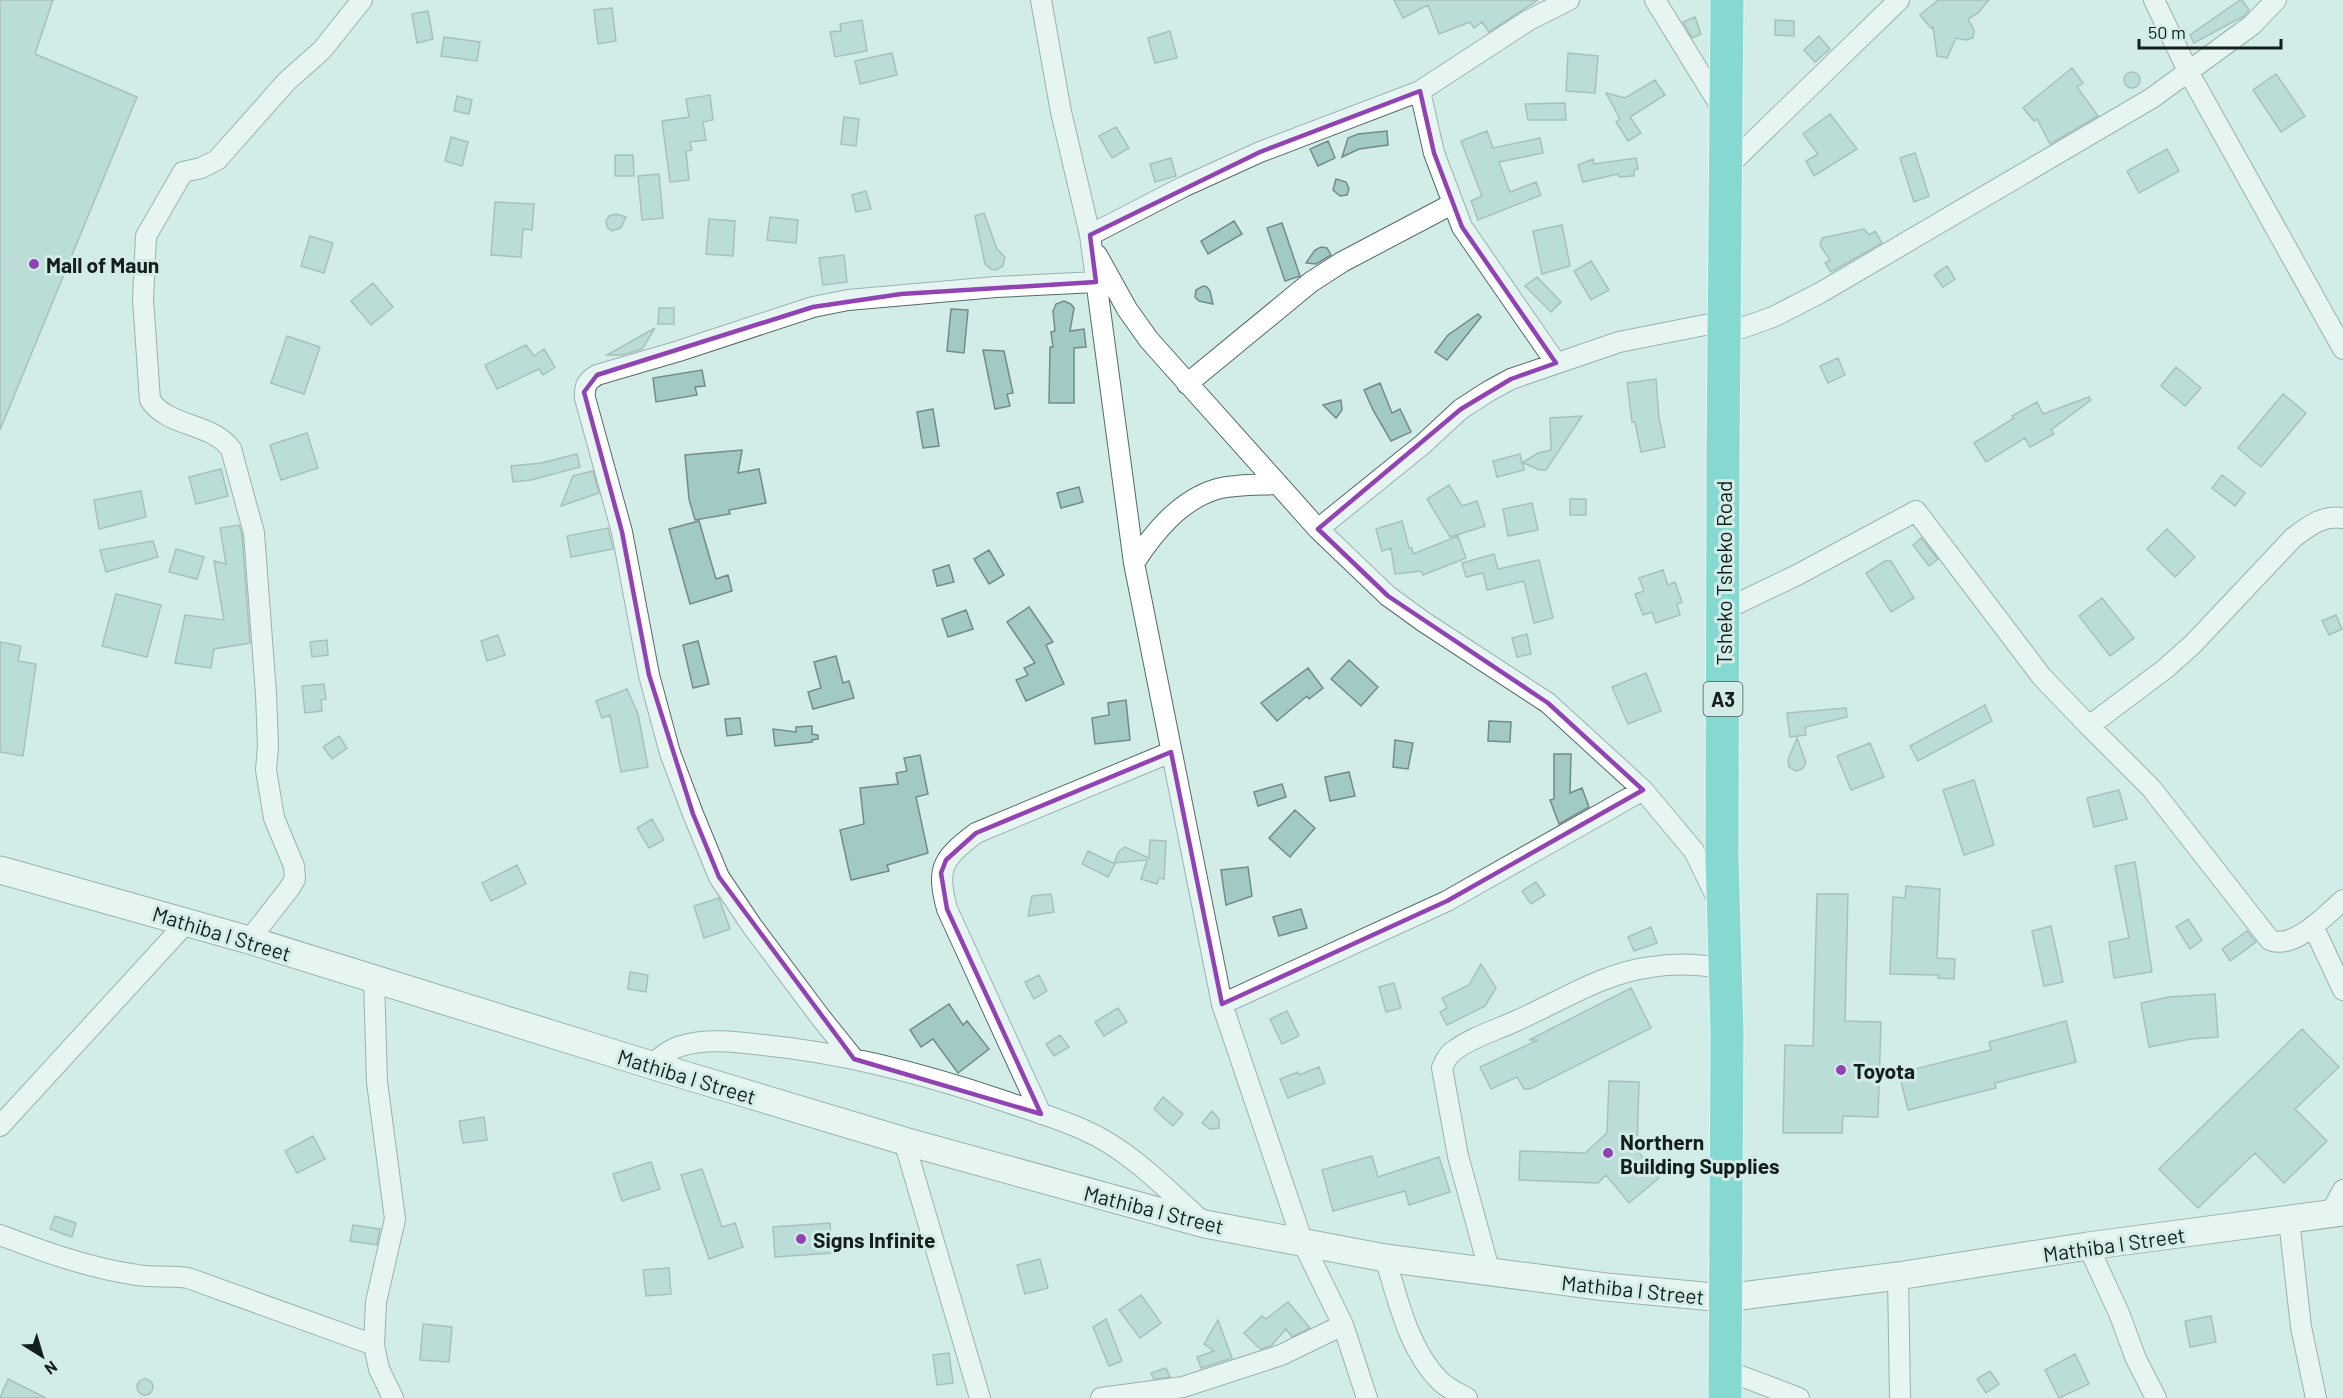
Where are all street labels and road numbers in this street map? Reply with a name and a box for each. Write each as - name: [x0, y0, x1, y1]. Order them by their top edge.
- street label: Tsheko Tsheko Road: [1711, 481, 1736, 665]
- road number: A3: [1704, 682, 1742, 716]
- street label: Mathiba I Street: [150, 900, 294, 966]
- street label: Mathiba I Street: [615, 1043, 759, 1109]
- street label: Mathiba I Street: [1081, 1180, 1227, 1238]
- street label: Mathiba I Street: [2041, 1222, 2187, 1266]
- street label: Mathiba I Street: [1560, 1269, 1706, 1309]

